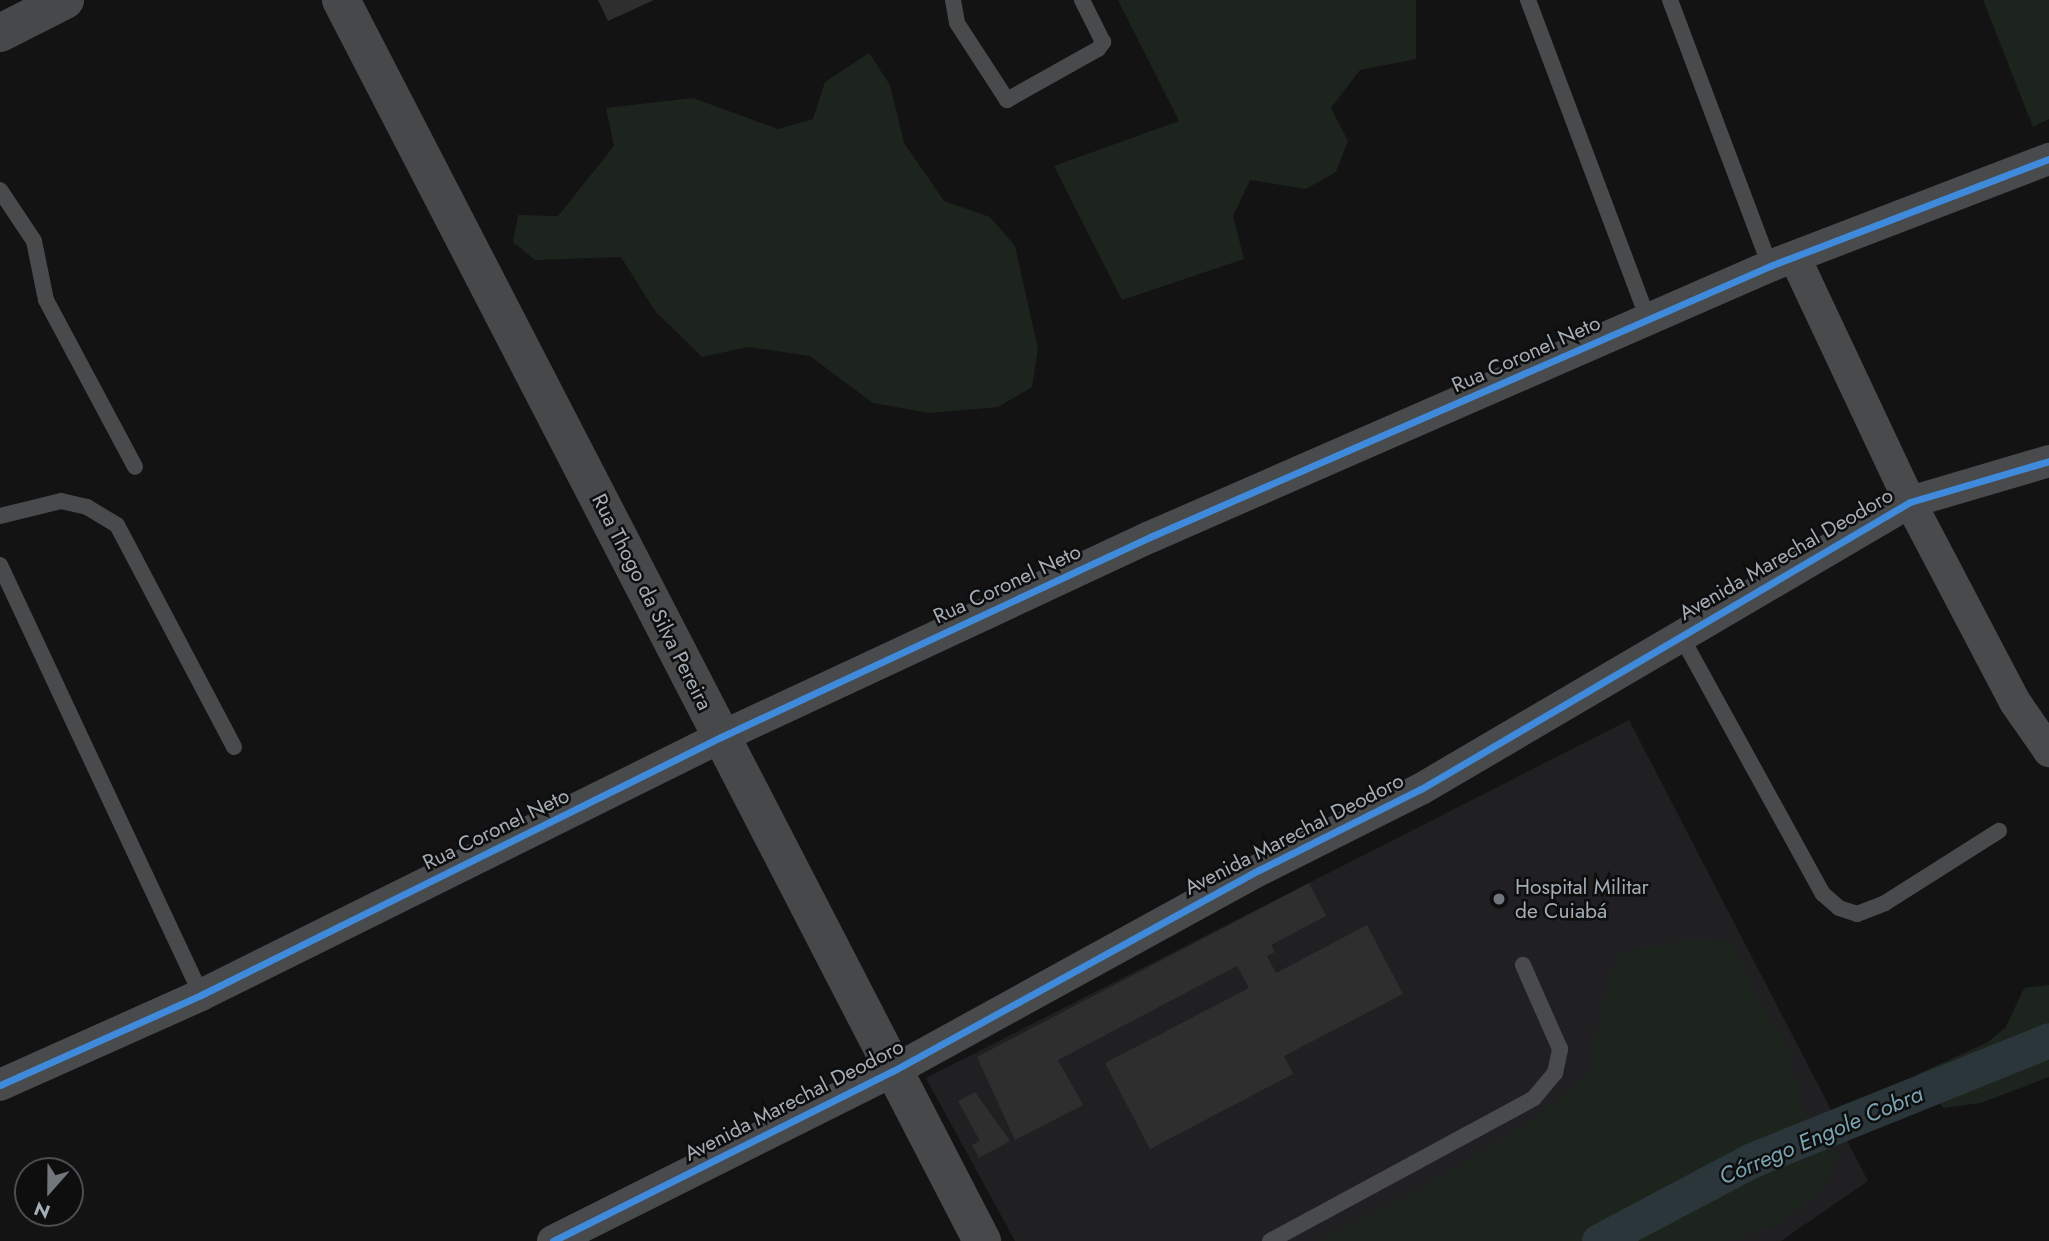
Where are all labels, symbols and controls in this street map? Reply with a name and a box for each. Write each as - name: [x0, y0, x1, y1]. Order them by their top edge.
- street label: Rua Coronel Neto: [1448, 310, 1604, 398]
- street label: Avenida Marechal Deodoro: [1675, 482, 1897, 626]
- street label: Rua Thogo da Silva Pereira: [586, 490, 718, 714]
- street label: Rua Coronel Neto: [929, 539, 1085, 629]
- street label: Avenida Marechal Deodoro: [1180, 768, 1408, 900]
- street label: Rua Coronel Neto: [419, 783, 573, 875]
- place label: Hospital Militar de Cuiabá: [1515, 874, 1649, 924]
- marker: Hospital Militar de Cuiabá: [1489, 889, 1509, 909]
- street label: Avenida Marechal Deodoro: [680, 1034, 908, 1166]
- water label: Córrego Engole Cobra: [1715, 1080, 1927, 1190]
- north arrow: [14, 1157, 84, 1227]
- text: N: [30, 1195, 54, 1226]

